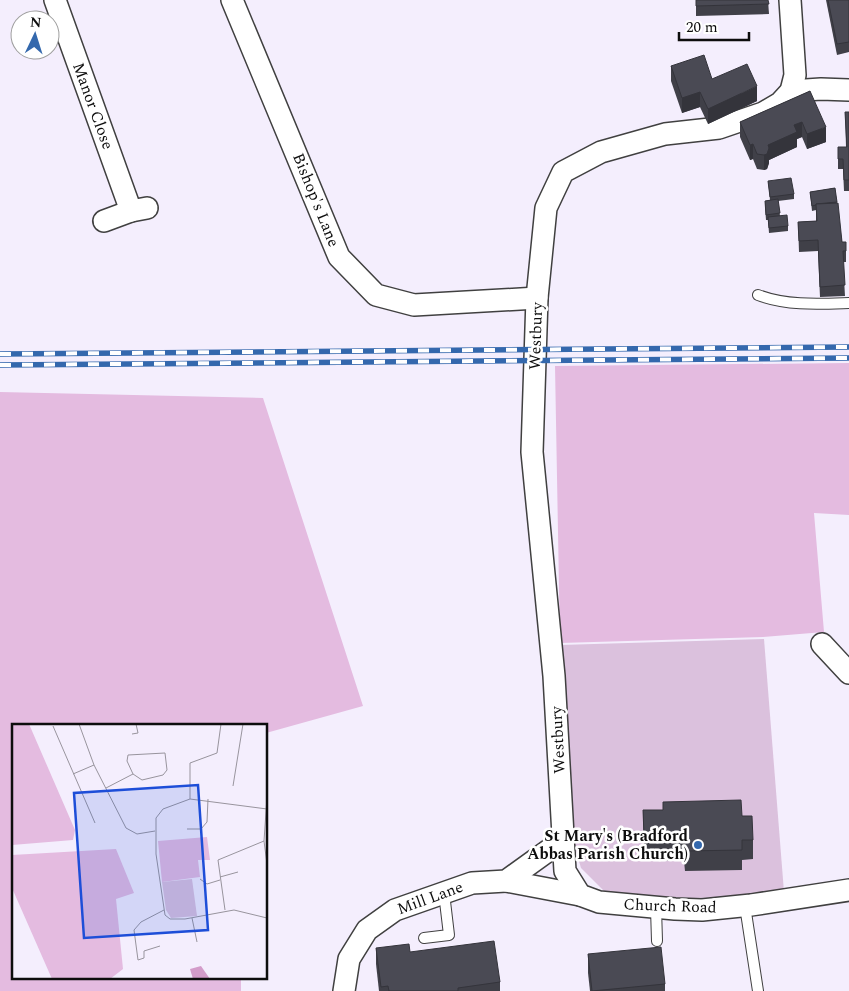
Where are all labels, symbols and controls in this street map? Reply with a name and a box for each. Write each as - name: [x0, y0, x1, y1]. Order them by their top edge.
- north arrow: [10, 10, 60, 60]
- scale bar: [679, 10, 749, 42]
- text: N: [29, 12, 42, 33]
- text: 20 m: [686, 16, 718, 39]
- street label: Manor Close: [66, 59, 120, 153]
- street label: Bishop's Lane: [286, 149, 346, 251]
- street label: Westbury: [523, 301, 549, 370]
- street label: Westbury: [544, 704, 572, 774]
- inset map: [12, 724, 268, 978]
- place label: St Mary's (Bradford Abbas Parish Church): [527, 824, 688, 866]
- marker: St Mary's (Bradford Abbas Parish Church): [692, 839, 704, 851]
- street label: Mill Lane: [394, 875, 466, 921]
- street label: Church Road: [623, 892, 717, 920]

